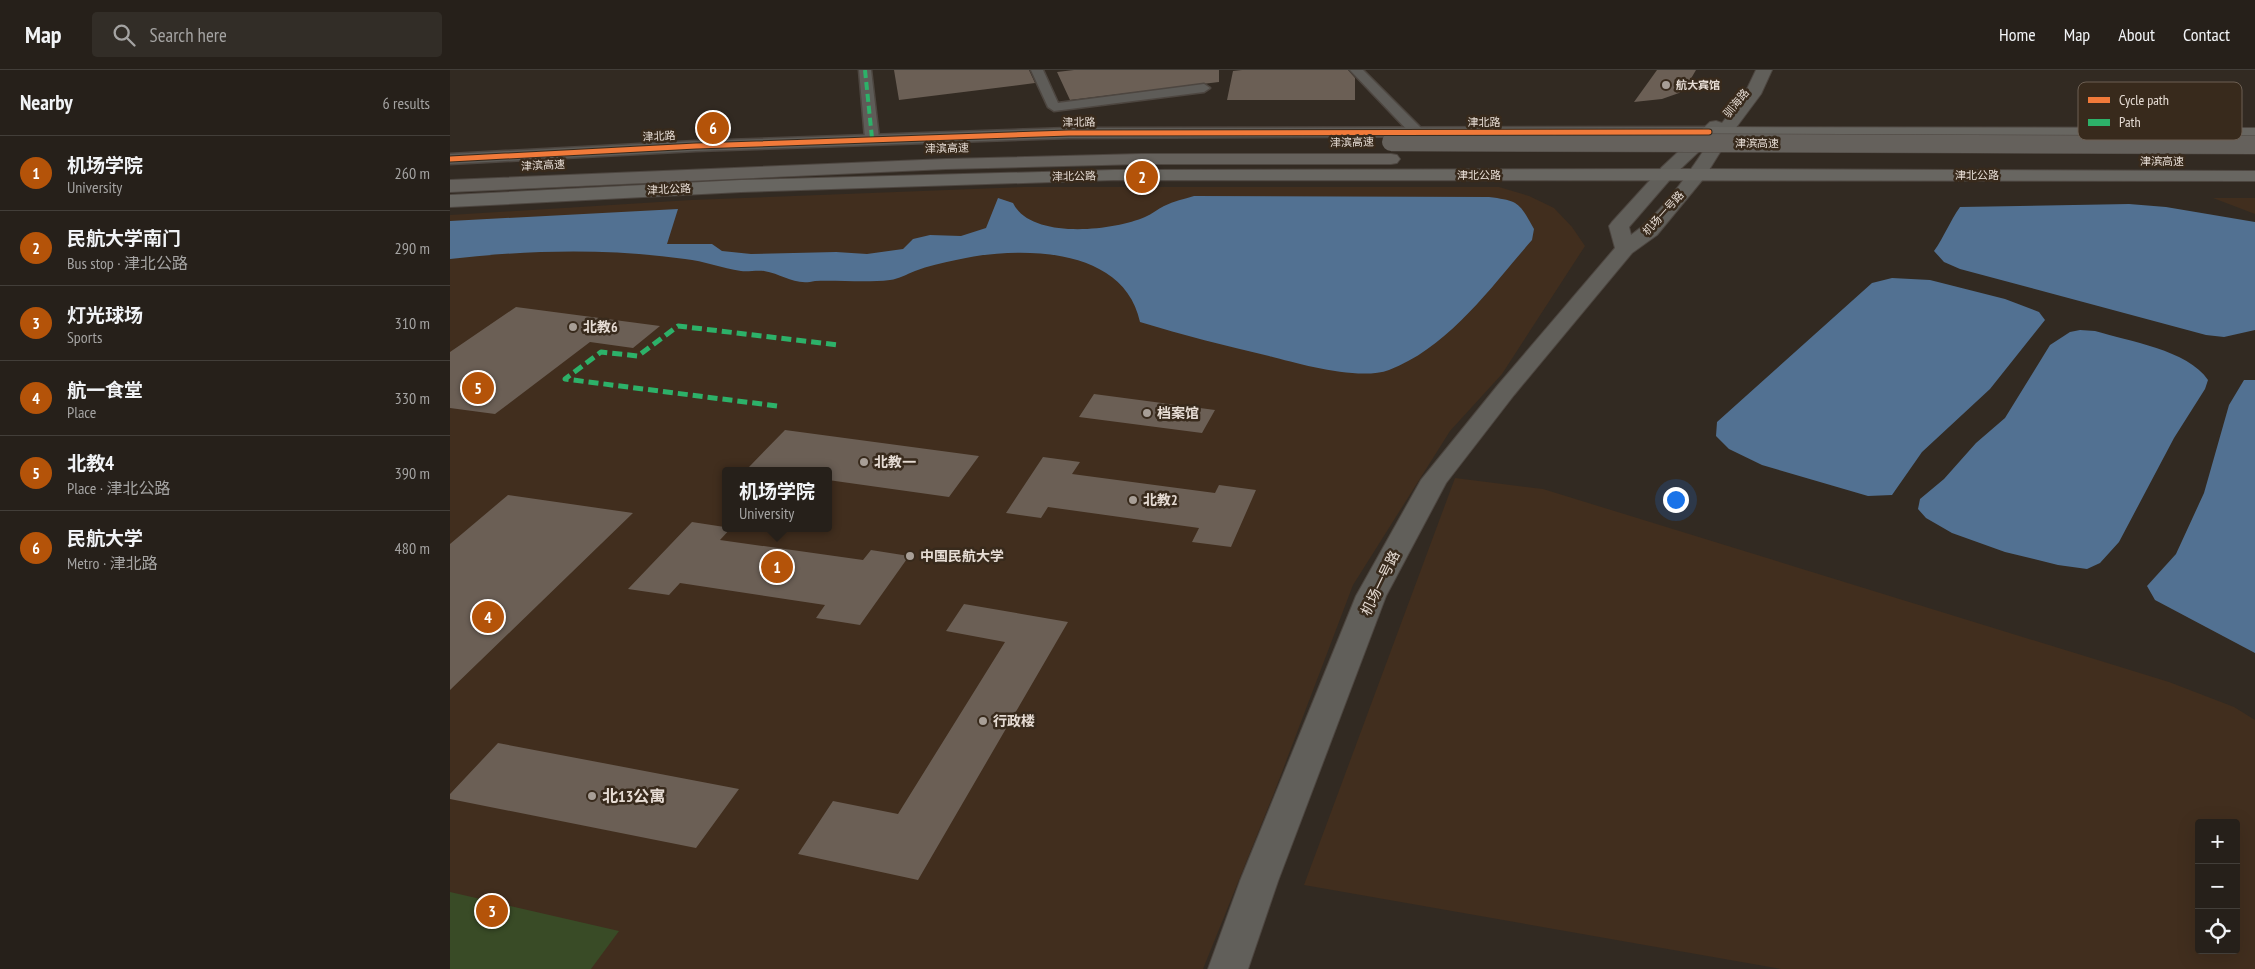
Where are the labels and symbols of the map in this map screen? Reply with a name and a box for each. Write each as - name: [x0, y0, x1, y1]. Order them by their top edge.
- place label: 航大宾馆: [1676, 78, 1720, 92]
- marker: 航大宾馆: [1660, 79, 1672, 91]
- legend: [2078, 82, 2242, 140]
- street label: 驯海路: [1720, 86, 1752, 120]
- text: Cycle path: [2119, 91, 2169, 109]
- pin: 6: [697, 109, 729, 147]
- text: Path: [2119, 113, 2141, 131]
- street label: 津北路: [1062, 115, 1096, 129]
- street label: 津北路: [1468, 115, 1501, 129]
- street label: 津北路: [642, 128, 676, 144]
- street label: 津滨高速: [1330, 135, 1374, 149]
- street label: 津滨高速: [1735, 136, 1779, 150]
- street label: 津滨高速: [925, 141, 969, 155]
- street label: 津滨高速: [2140, 154, 2184, 168]
- street label: 津滨高速: [521, 157, 565, 173]
- pin: 2: [1126, 158, 1158, 196]
- street label: 津北公路: [1457, 168, 1501, 182]
- street label: 津北公路: [1955, 168, 1999, 182]
- street label: 津北公路: [1052, 169, 1096, 183]
- street label: 津北公路: [647, 181, 691, 197]
- street label: 机场一号路: [1639, 188, 1687, 238]
- place label: 北教6: [583, 318, 618, 336]
- marker: 北教6: [567, 321, 579, 333]
- pin: 5: [462, 369, 494, 407]
- place label: 档案馆: [1157, 404, 1199, 422]
- marker: 档案馆: [1141, 407, 1153, 419]
- place label: 北教一: [874, 453, 916, 471]
- marker: 北教一: [858, 456, 870, 468]
- your location: [1663, 487, 1689, 513]
- place label: 北教2: [1143, 491, 1178, 509]
- marker: 北教2: [1127, 494, 1139, 506]
- place label: 中国民航大学: [920, 547, 1004, 565]
- pin: 1: [761, 548, 793, 586]
- street label: 机场一号路: [1357, 548, 1403, 618]
- marker: 中国民航大学: [904, 550, 916, 562]
- pin: 4: [472, 598, 504, 636]
- place label: 行政楼: [993, 712, 1035, 730]
- marker: 行政楼: [977, 715, 989, 727]
- place label: 北13公寓: [602, 786, 665, 806]
- marker: 北13公寓: [586, 790, 598, 802]
- pin: 3: [476, 892, 508, 930]

